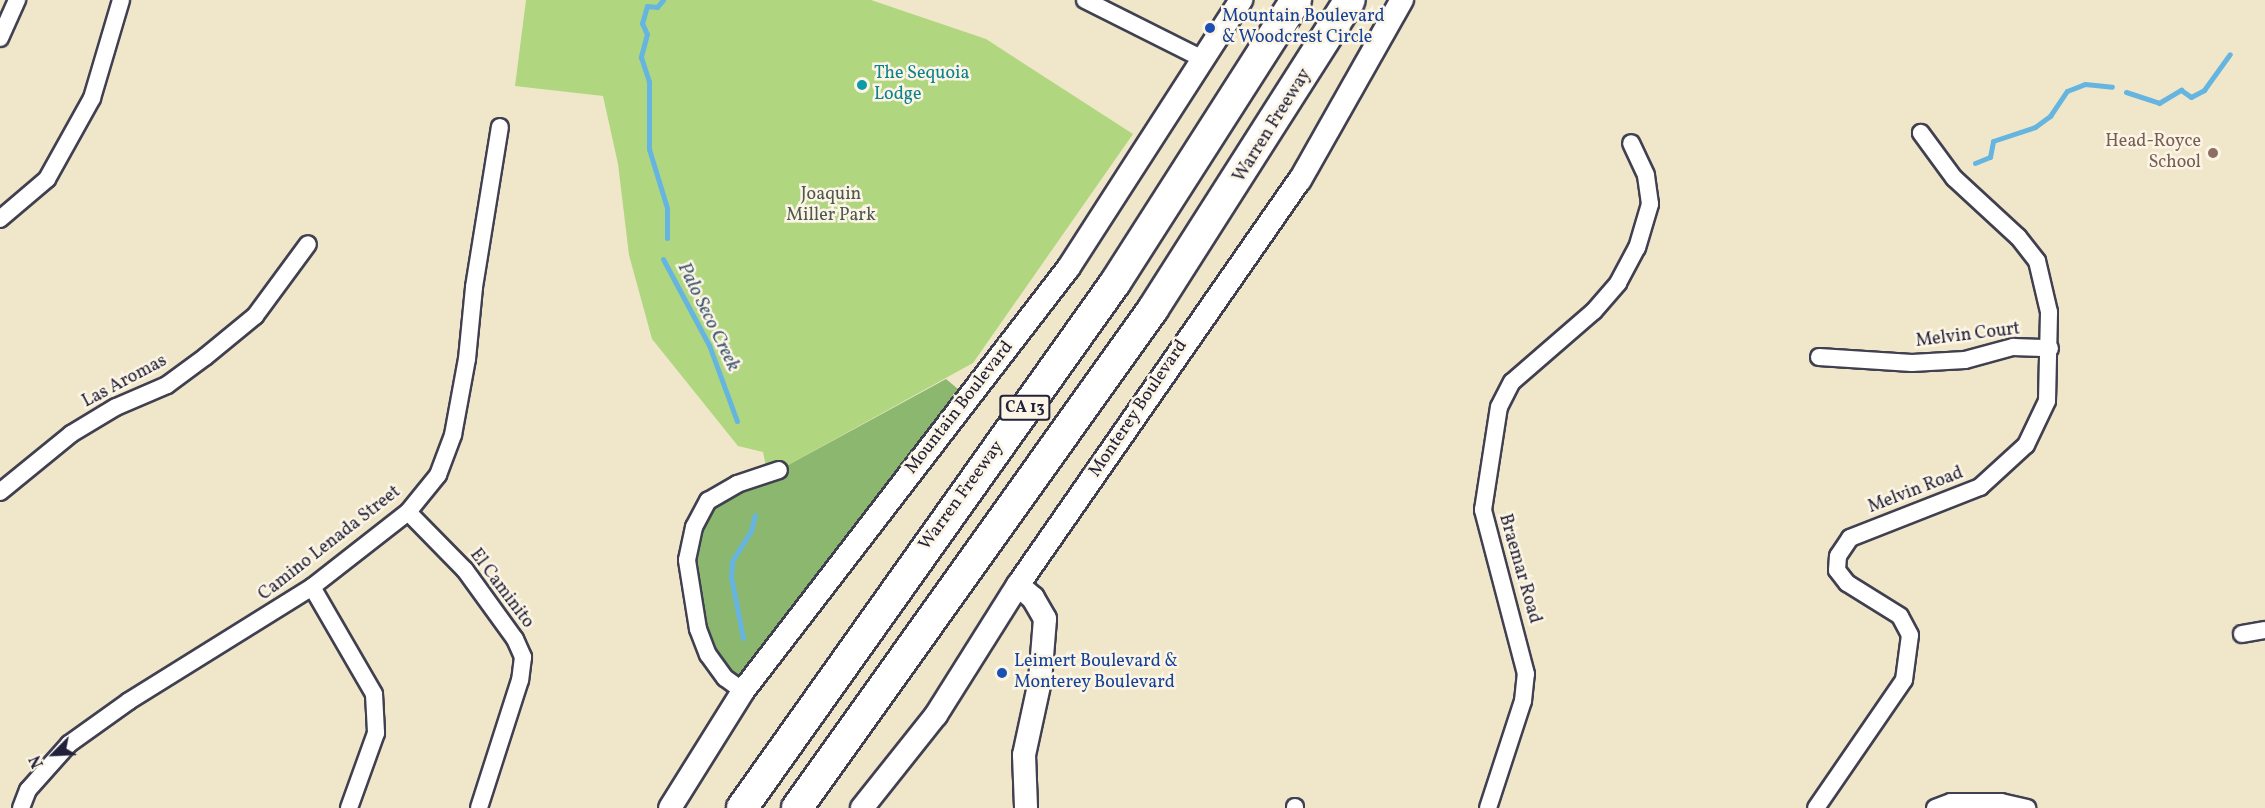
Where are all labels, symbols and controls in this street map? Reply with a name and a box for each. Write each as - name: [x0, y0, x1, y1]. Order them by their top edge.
- place label: Mountain Boulevard & Woodcrest Circle: [1222, 7, 1385, 50]
- marker: Mountain Boulevard & Woodcrest Circle: [1203, 21, 1217, 35]
- place label: The Sequoia Lodge: [874, 64, 969, 106]
- street label: Warren Freeway: [1229, 65, 1317, 187]
- marker: The Sequoia Lodge: [855, 78, 869, 92]
- place label: Head-Royce School: [2105, 132, 2201, 174]
- marker: Head-Royce School: [2206, 146, 2220, 160]
- park label: Joaquin Miller Park: [786, 185, 876, 228]
- water label: Palo Seco Creek: [671, 259, 745, 375]
- street label: Melvin Court: [1915, 319, 2021, 353]
- street label: Monterey Boulevard: [1085, 336, 1193, 482]
- street label: Mountain Boulevard: [901, 337, 1019, 479]
- street label: Las Aromas: [79, 351, 171, 413]
- road number: CA 13: [998, 395, 1052, 421]
- street label: Warren Freeway: [915, 437, 1009, 555]
- street label: Melvin Road: [1865, 463, 1967, 519]
- street label: Camino Lenada Street: [255, 482, 405, 606]
- street label: Braemar Road: [1493, 512, 1545, 626]
- street label: El Caminito: [464, 545, 538, 633]
- place label: Leimert Boulevard & Monterey Boulevard: [1014, 652, 1178, 694]
- marker: Leimert Boulevard & Monterey Boulevard: [995, 666, 1009, 680]
- north arrow: [24, 724, 84, 784]
- text: N: [25, 752, 50, 771]

